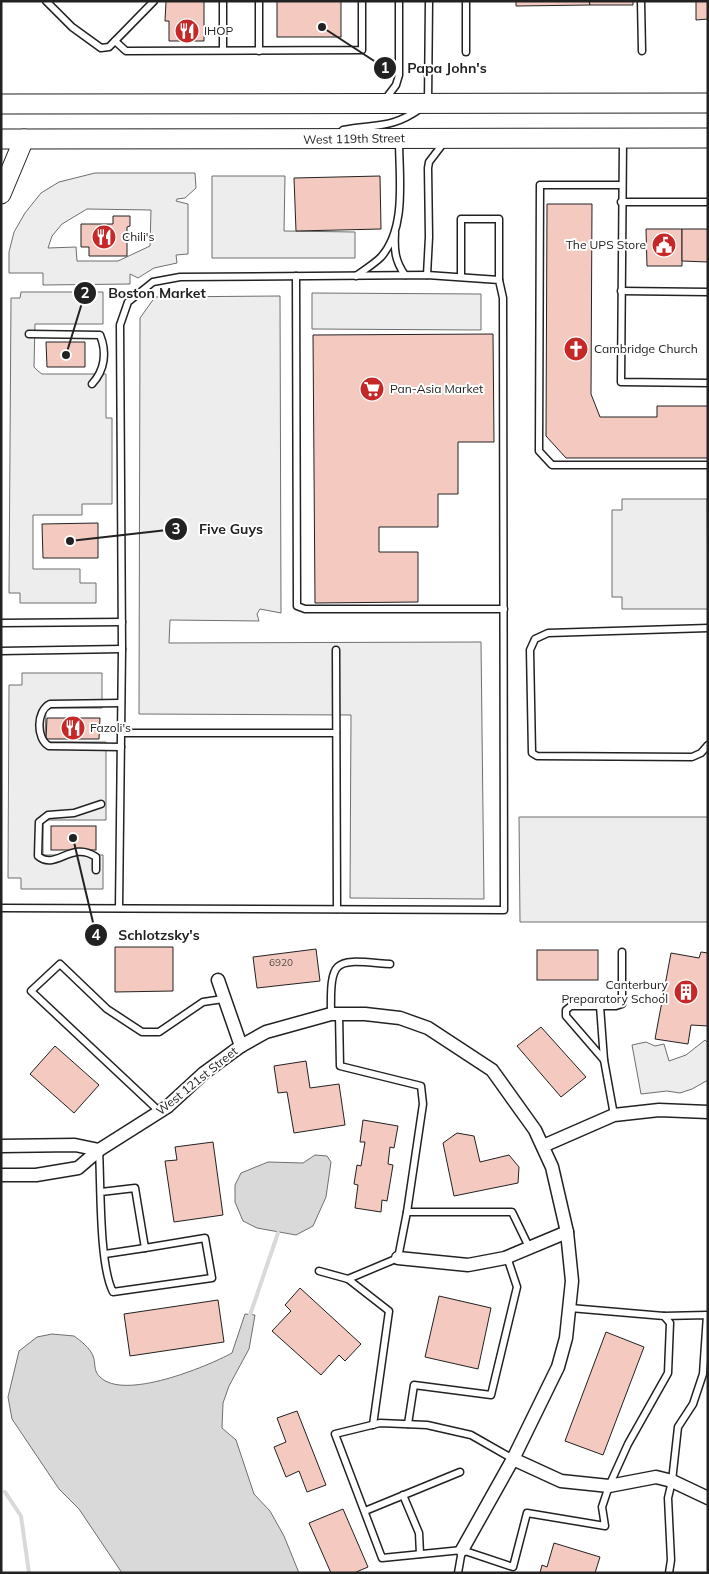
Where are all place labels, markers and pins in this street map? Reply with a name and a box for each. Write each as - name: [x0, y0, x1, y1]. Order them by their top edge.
- restaurant icon: IHOP: [174, 18, 200, 44]
- place label: IHOP: [204, 23, 234, 38]
- callout: Papa John's: [372, 53, 497, 82]
- restaurant icon: Chili's: [91, 224, 117, 250]
- place label: Chili's: [122, 229, 154, 244]
- public building icon: The UPS Store: [651, 232, 677, 258]
- place label: The UPS Store: [566, 237, 646, 252]
- callout: Boston Market: [73, 279, 215, 308]
- church icon: Cambridge Church: [563, 336, 589, 362]
- place label: Cambridge Church: [594, 341, 698, 356]
- supermarket icon: Pan-Asia Market: [359, 376, 385, 402]
- place label: Pan-Asia Market: [390, 381, 483, 396]
- callout: Five Guys: [164, 514, 273, 543]
- restaurant icon: Fazoli's: [60, 715, 86, 741]
- place label: Fazoli's: [90, 720, 131, 735]
- callout: Schlotzsky's: [84, 920, 210, 949]
- place label: Canterbury Preparatory School: [561, 977, 669, 1006]
- building icon: Canterbury Preparatory School: [673, 979, 699, 1005]

